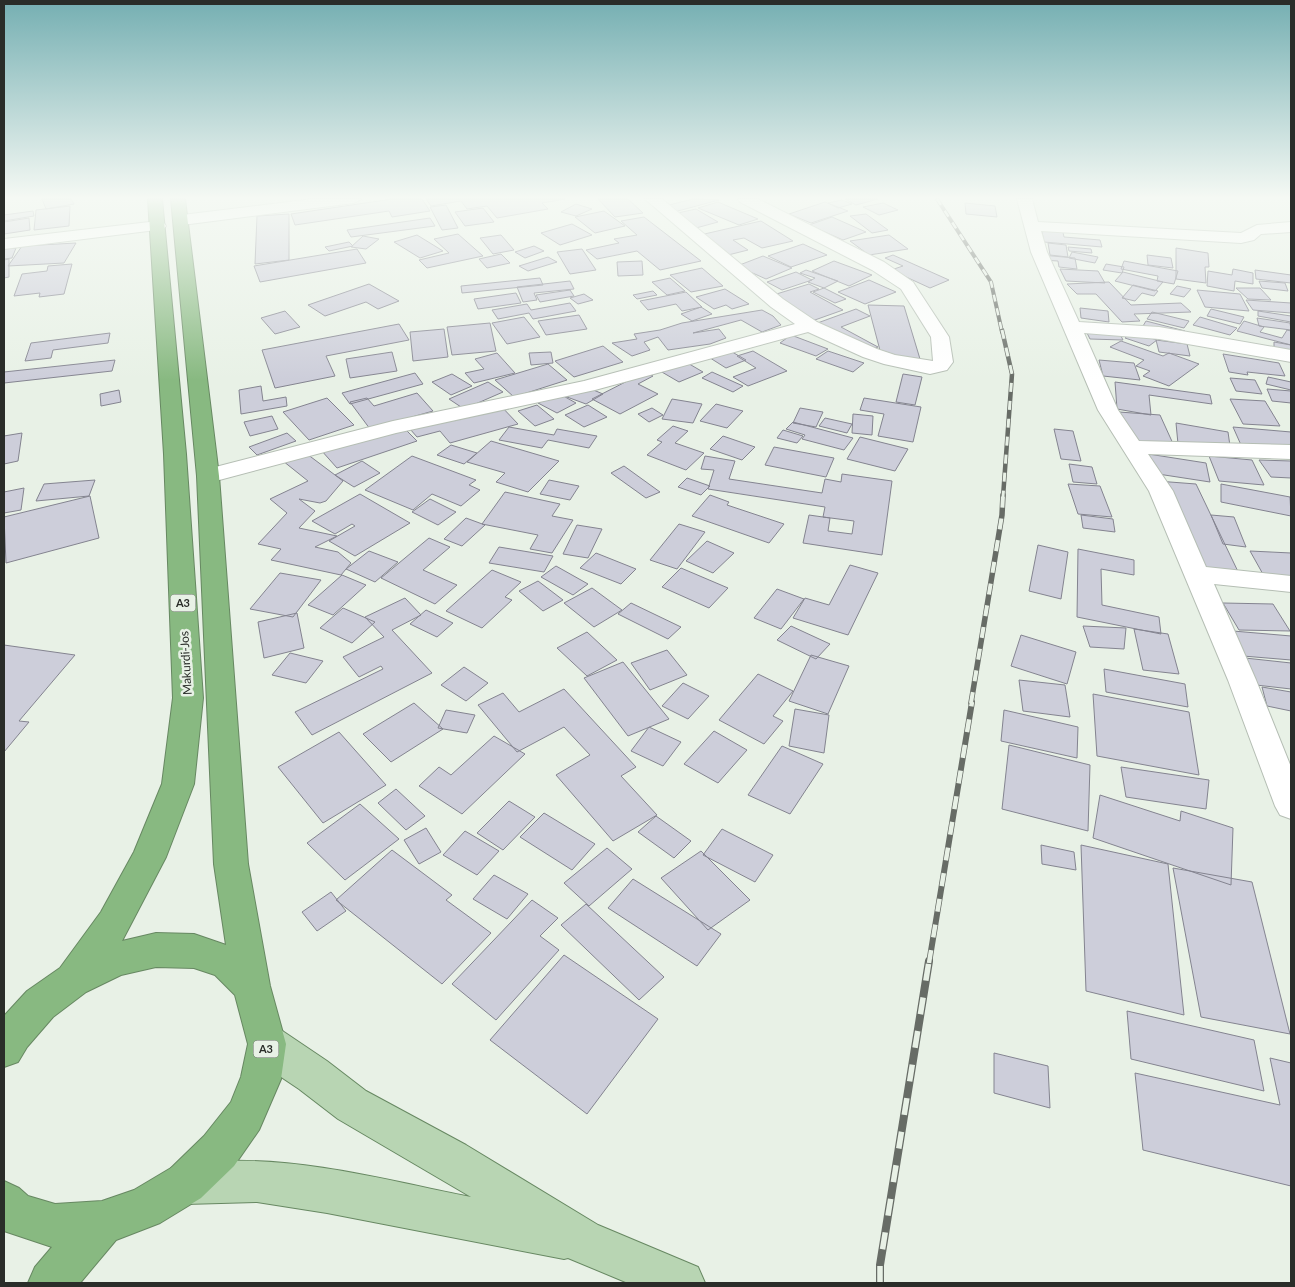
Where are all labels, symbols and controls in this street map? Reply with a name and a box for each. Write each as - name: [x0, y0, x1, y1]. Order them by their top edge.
- road number: A3: [170, 594, 196, 612]
- street label: Makurdi-Jos: [176, 631, 195, 695]
- road number: A3: [254, 1040, 278, 1058]

